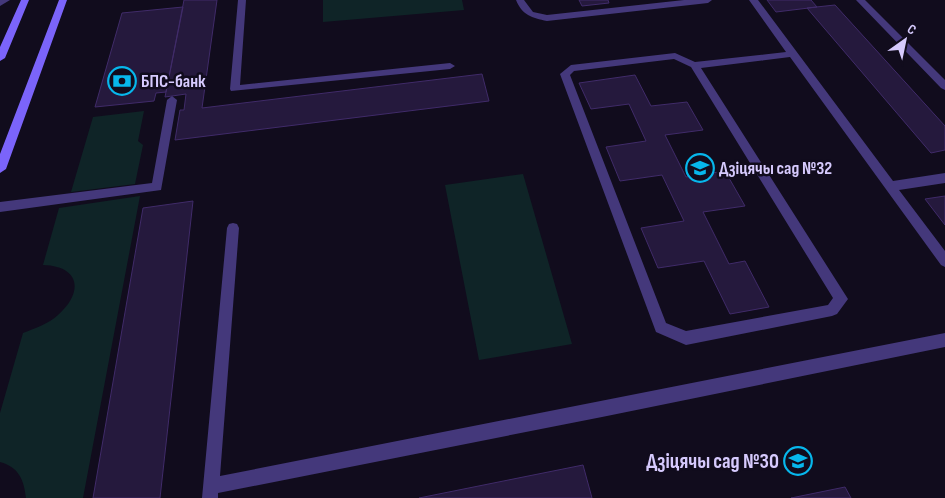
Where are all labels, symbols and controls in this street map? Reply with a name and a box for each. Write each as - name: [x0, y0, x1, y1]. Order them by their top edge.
- north arrow: [880, 15, 930, 65]
- text: С: [904, 20, 919, 39]
- bank icon: БПС-банк: [107, 66, 137, 96]
- place label: БПС-банк: [141, 71, 206, 92]
- school or university icon: Дзіцячы сад №32: [685, 153, 715, 183]
- place label: Дзіцячы сад №32: [719, 158, 832, 179]
- school or university icon: Дзіцячы сад №30: [783, 446, 813, 476]
- place label: Дзіцячы сад №30: [646, 449, 779, 474]

